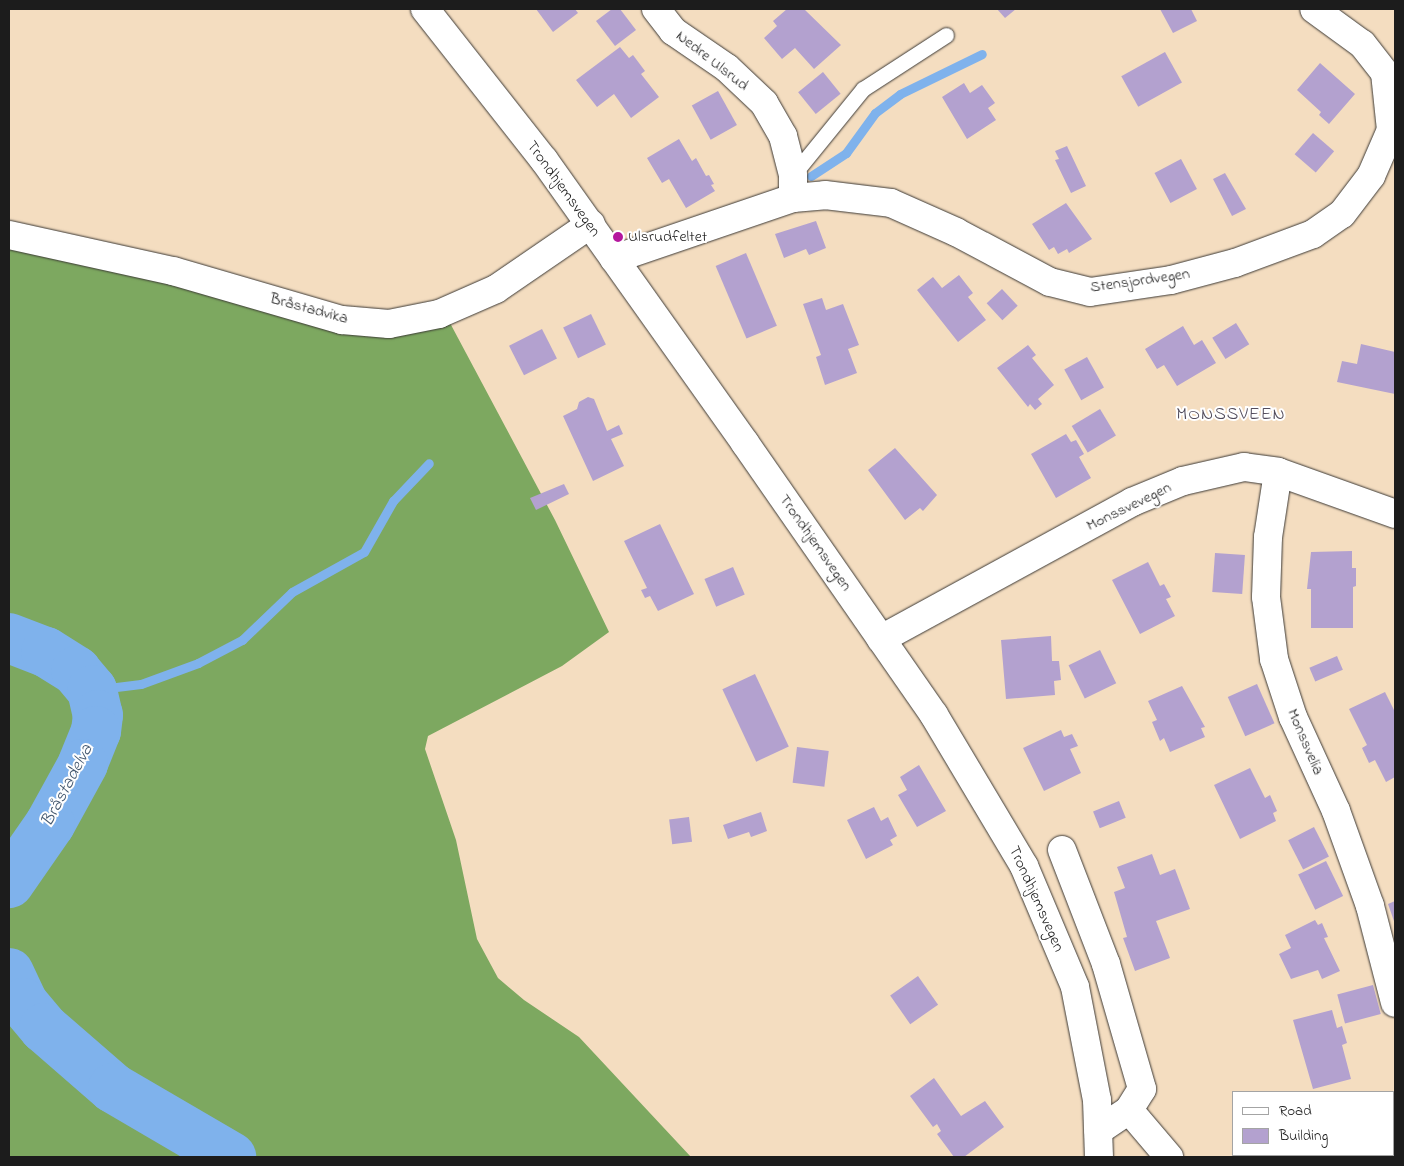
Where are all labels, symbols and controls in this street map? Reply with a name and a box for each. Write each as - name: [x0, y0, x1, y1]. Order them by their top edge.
- street label: Nedre Ulsrud: [672, 27, 752, 95]
- street label: Trondhjemsvegen: [522, 137, 604, 241]
- place label: Ulsrudfeltet: [628, 227, 707, 247]
- marker: Ulsrudfeltet: [612, 231, 624, 243]
- street label: Stensjordvegen: [1089, 265, 1191, 297]
- street label: Bråstadvika: [268, 289, 350, 329]
- district label: MONSSVEEN: [1175, 404, 1287, 426]
- street label: Monssvevegen: [1083, 478, 1175, 536]
- street label: Trondhjemsvegen: [774, 491, 856, 595]
- street label: Monssvelia: [1282, 706, 1328, 778]
- water label: Bråstadelva: [37, 741, 99, 831]
- street label: Trondhjemsvegen: [1004, 843, 1068, 955]
- legend: [1232, 1091, 1394, 1156]
- text: Road: [1279, 1100, 1312, 1122]
- text: Building: [1279, 1125, 1328, 1147]

